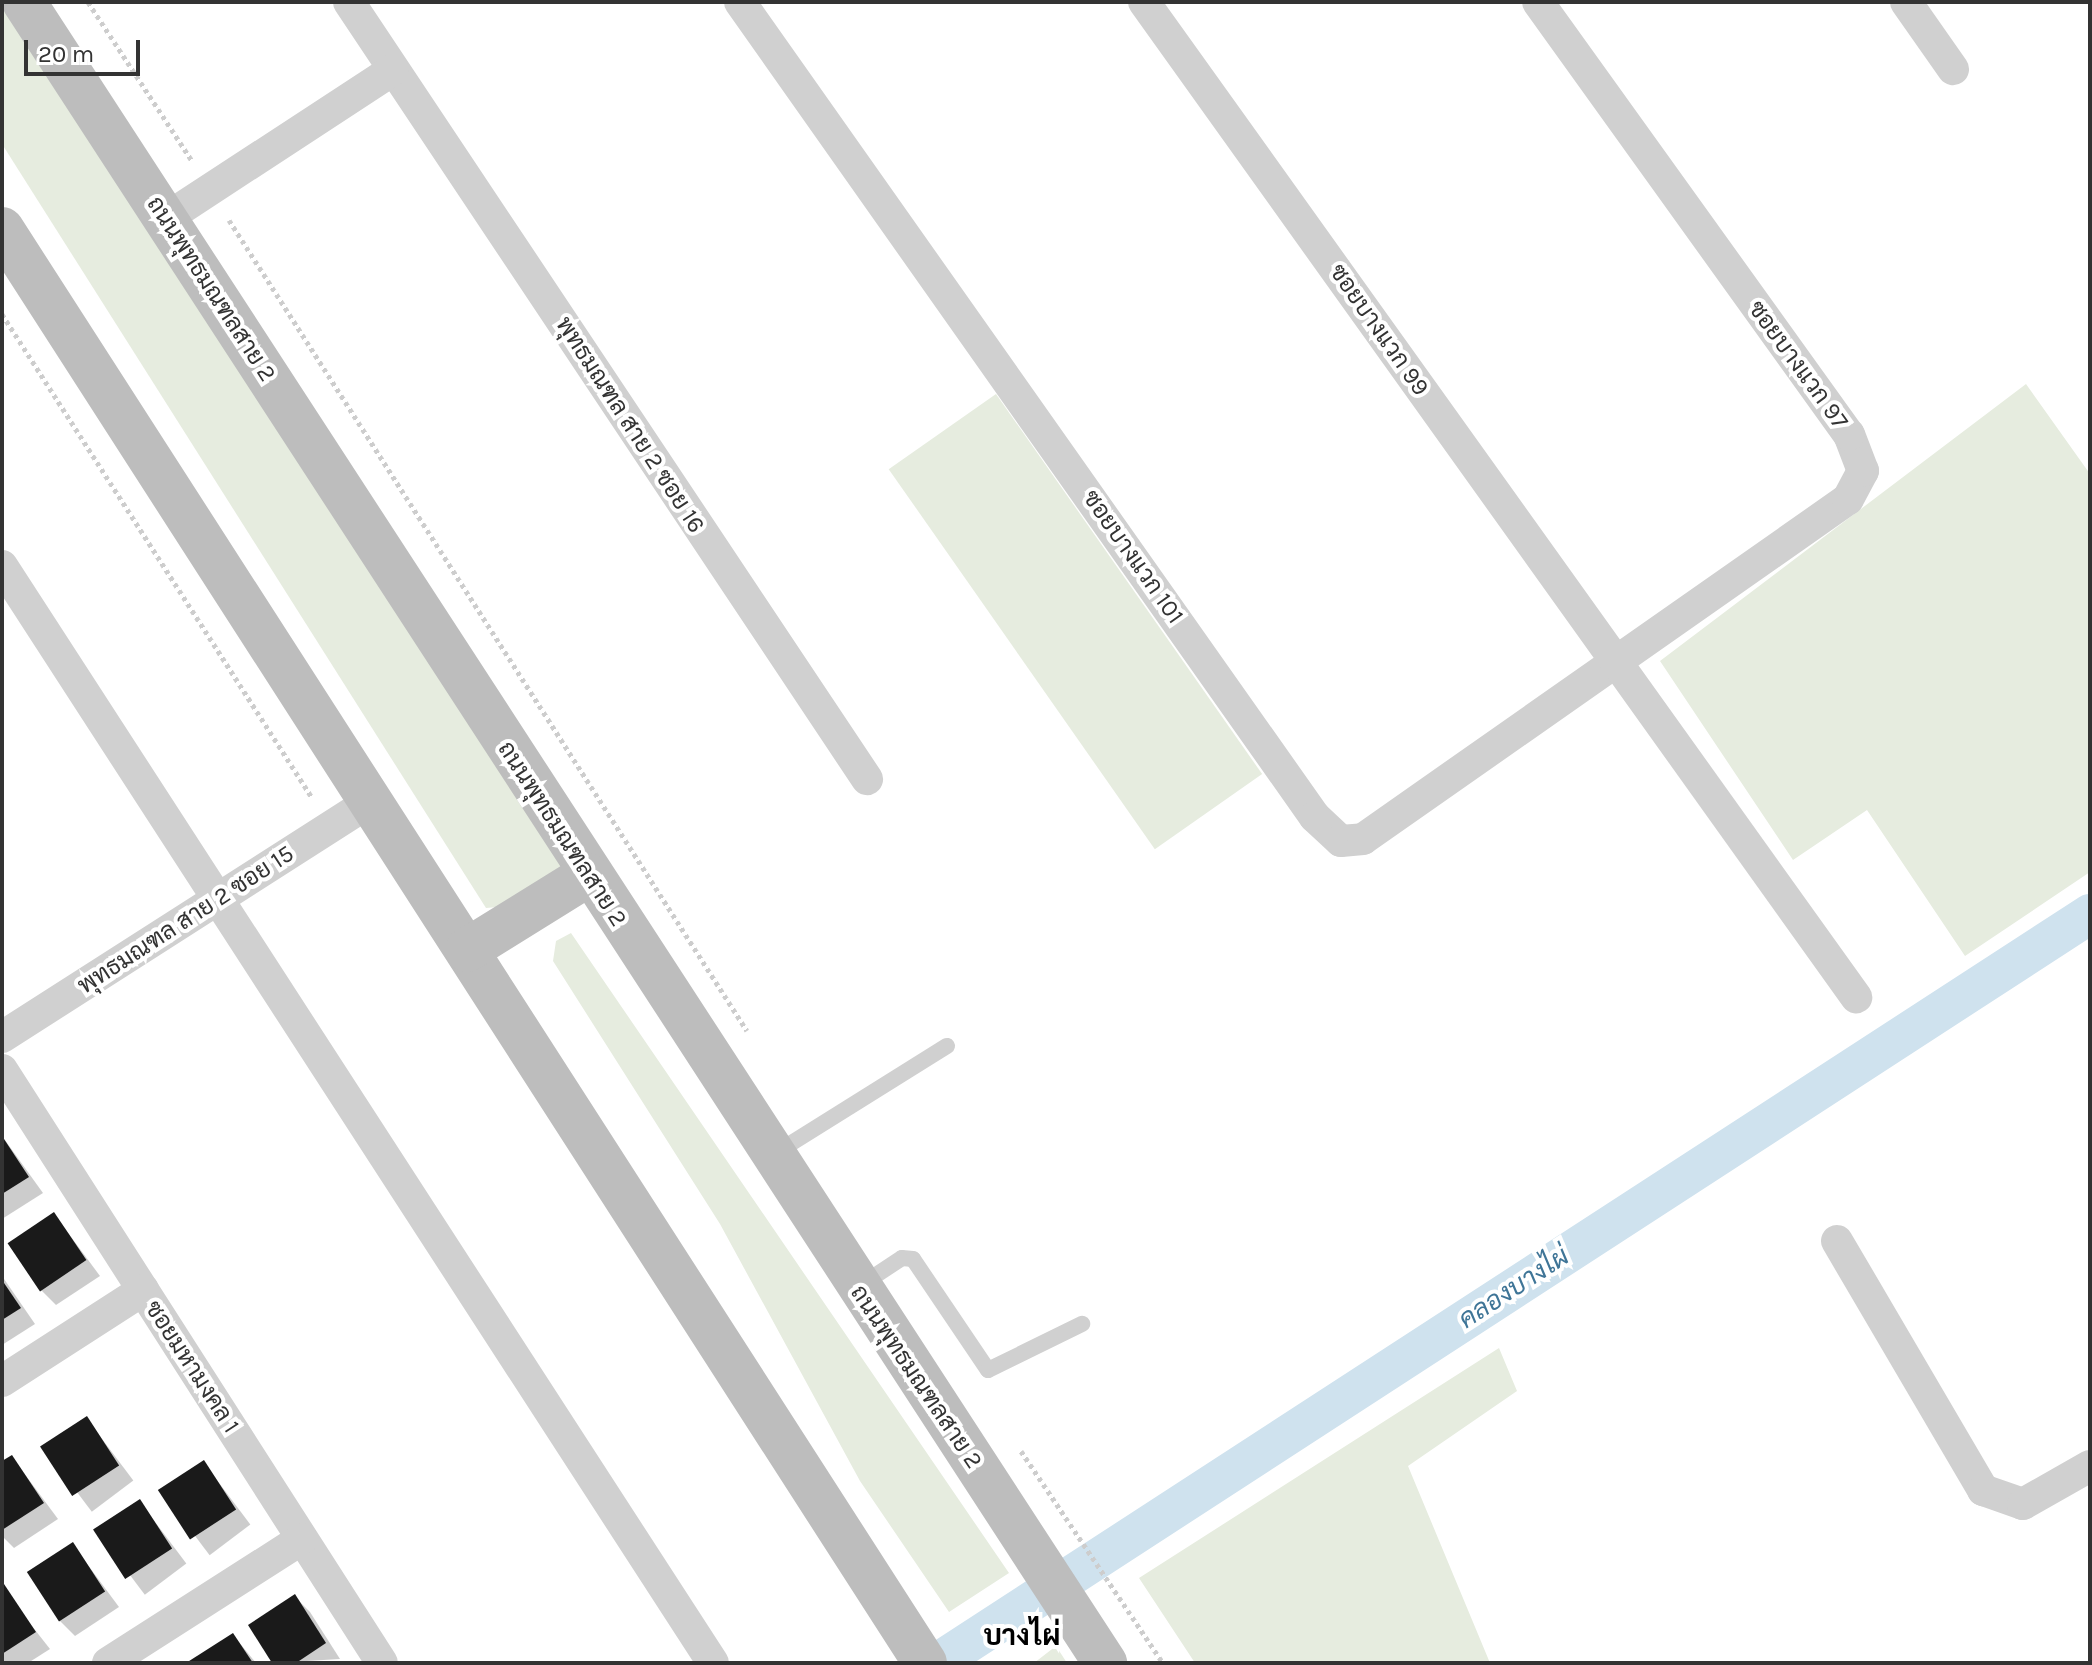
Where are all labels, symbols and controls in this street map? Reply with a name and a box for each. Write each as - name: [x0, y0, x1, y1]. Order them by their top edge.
- scale bar: [28, 24, 144, 74]
- text: 20 m: [38, 40, 94, 68]
- street label: ถนนพุทธมณฑลสาย 2: [140, 191, 282, 387]
- street label: ซอยบางแวก 99: [1323, 259, 1435, 401]
- street label: ซอยบางแวก 97: [1742, 295, 1854, 435]
- street label: พุทธมณฑล สาย 2 ซอย 16: [549, 312, 711, 538]
- street label: ซอยบางแวก 101: [1076, 485, 1190, 629]
- street label: ถนนพุทธมณฑลสาย 2: [491, 736, 633, 932]
- street label: พุทธมณฑล สาย 2 ซอย 15: [73, 839, 299, 1001]
- water label: คลองบางไผ่: [1453, 1241, 1575, 1335]
- street label: ถนนพุทธมณฑลสาย 2: [844, 1280, 988, 1474]
- street label: ซอยมหามงคล 1: [139, 1295, 245, 1439]
- district label: บางไผ่: [984, 1619, 1060, 1653]

